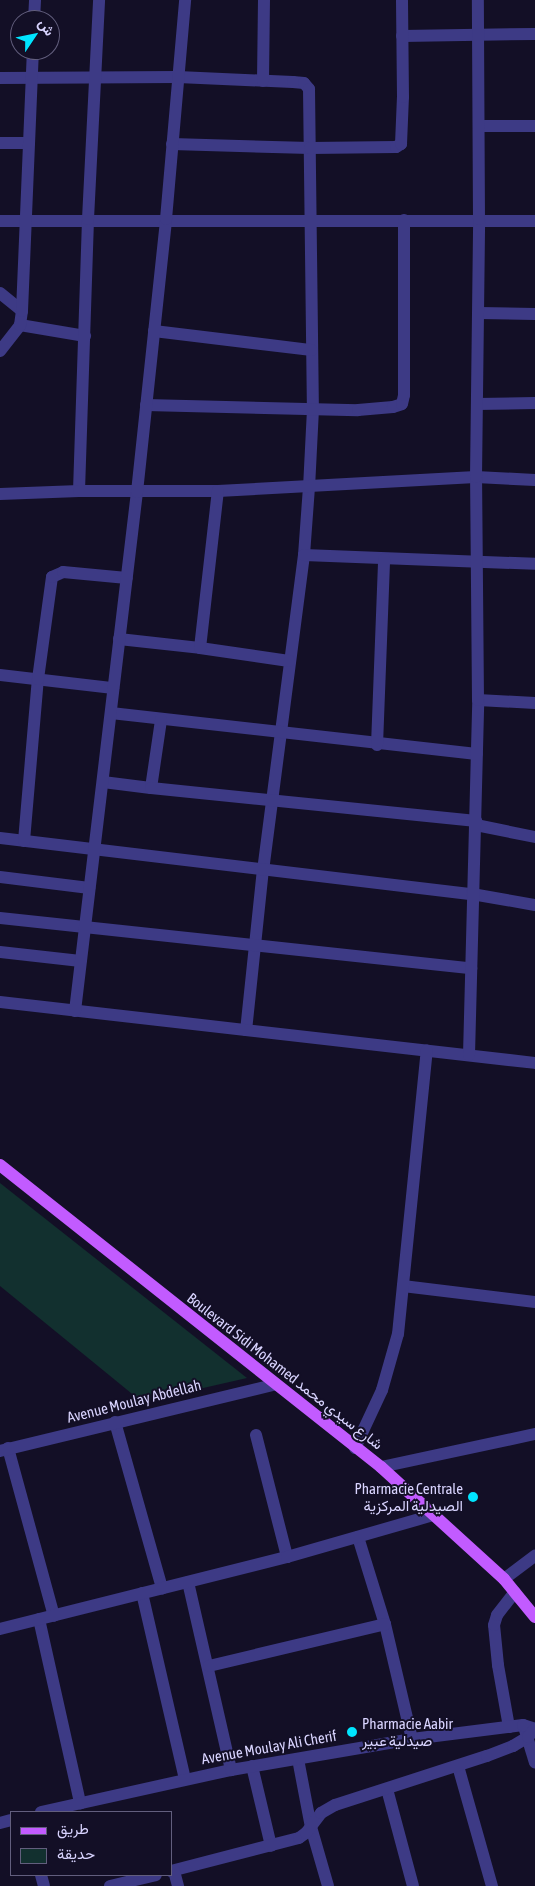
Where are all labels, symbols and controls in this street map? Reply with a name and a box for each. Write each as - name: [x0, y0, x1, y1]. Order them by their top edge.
- north arrow: [10, 10, 60, 60]
- text: ش: [35, 16, 58, 39]
- street label: Boulevard Sidi Mohamed شارع سيدي محمد: [183, 1289, 387, 1453]
- street label: Avenue Moulay Abdellah: [65, 1376, 203, 1426]
- place label: Pharmacie Centrale الصيدلية المركزية: [354, 1479, 463, 1514]
- marker: Pharmacie Centrale الصيدلية المركزية: [467, 1491, 479, 1503]
- place label: Pharmacie Aabir صيدلية عبير: [362, 1714, 453, 1749]
- street label: Avenue Moulay Ali Cherif: [200, 1726, 338, 1768]
- marker: Pharmacie Aabir صيدلية عبير: [346, 1726, 358, 1738]
- legend: [10, 1811, 172, 1876]
- text: طريق: [57, 1820, 89, 1837]
- text: حديقة: [57, 1845, 95, 1862]

